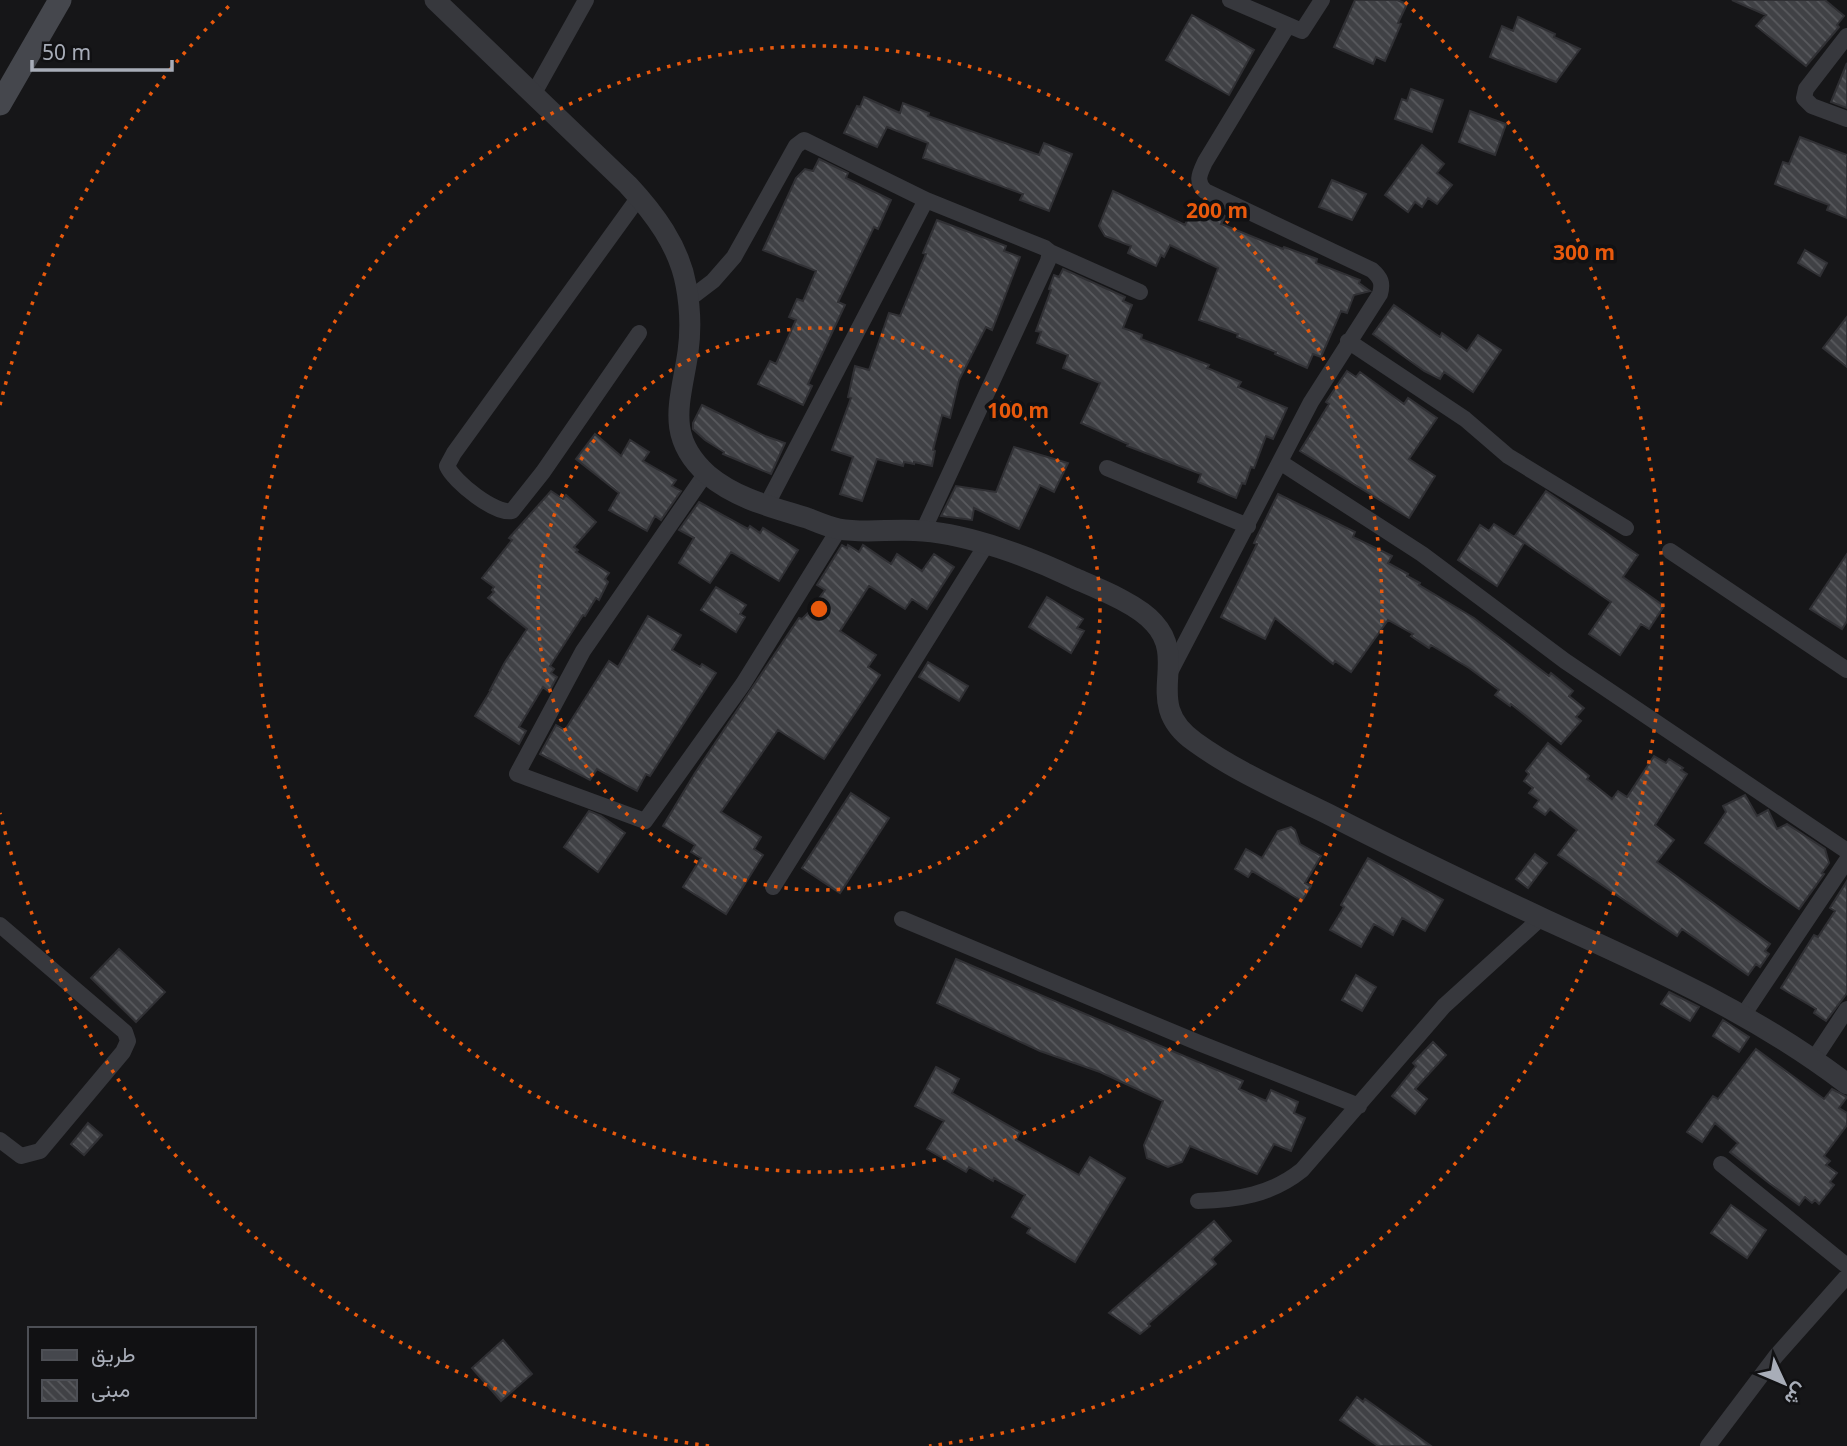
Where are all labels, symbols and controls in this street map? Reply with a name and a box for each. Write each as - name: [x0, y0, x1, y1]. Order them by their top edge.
- scale bar: [32, 28, 172, 72]
- text: 50 m: [42, 38, 91, 66]
- text: 200 m: [1186, 196, 1248, 224]
- text: 300 m: [1553, 238, 1615, 266]
- text: 100 m: [987, 396, 1049, 424]
- centre of rings: [807, 597, 831, 621]
- legend: [28, 1327, 256, 1418]
- text: طريق: [91, 1340, 136, 1368]
- north arrow: [1749, 1348, 1819, 1418]
- text: مبنى: [91, 1375, 130, 1403]
- text: ش: [1779, 1378, 1814, 1412]

